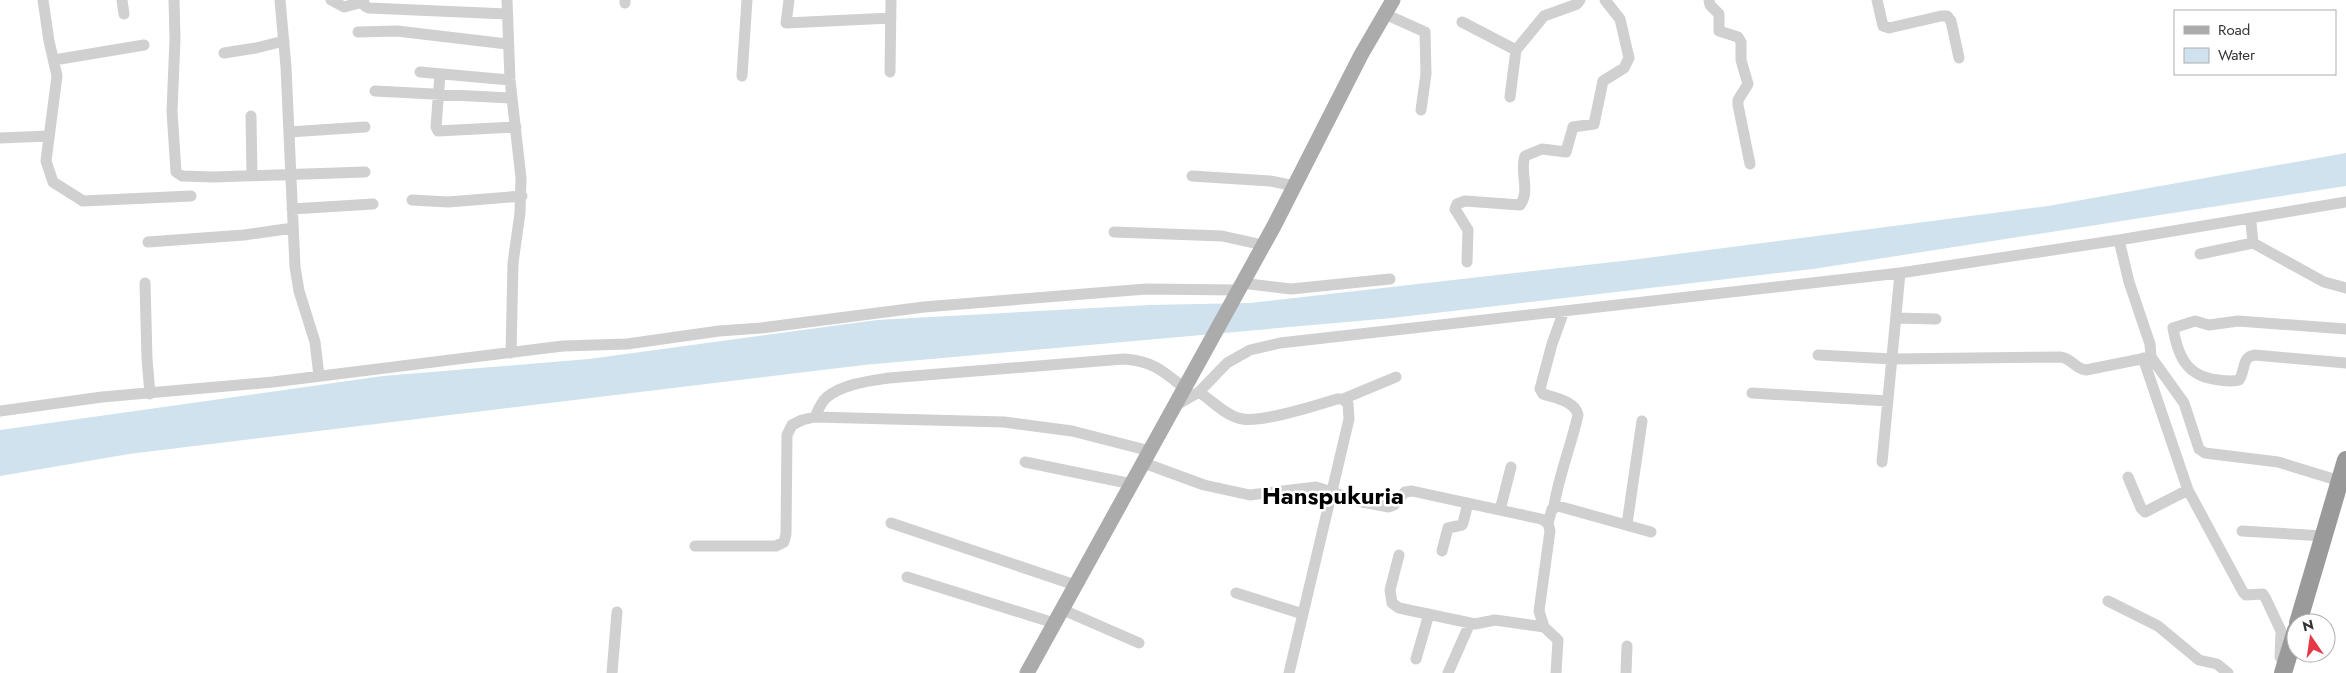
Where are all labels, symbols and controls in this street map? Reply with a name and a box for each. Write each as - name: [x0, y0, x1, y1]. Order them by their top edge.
- legend: [2174, 10, 2336, 75]
- text: Road: [2218, 19, 2250, 41]
- text: Water: [2218, 44, 2256, 66]
- district label: Hanspukuria: [1262, 478, 1404, 513]
- north arrow: [2286, 613, 2336, 663]
- text: N: [2300, 614, 2316, 636]

